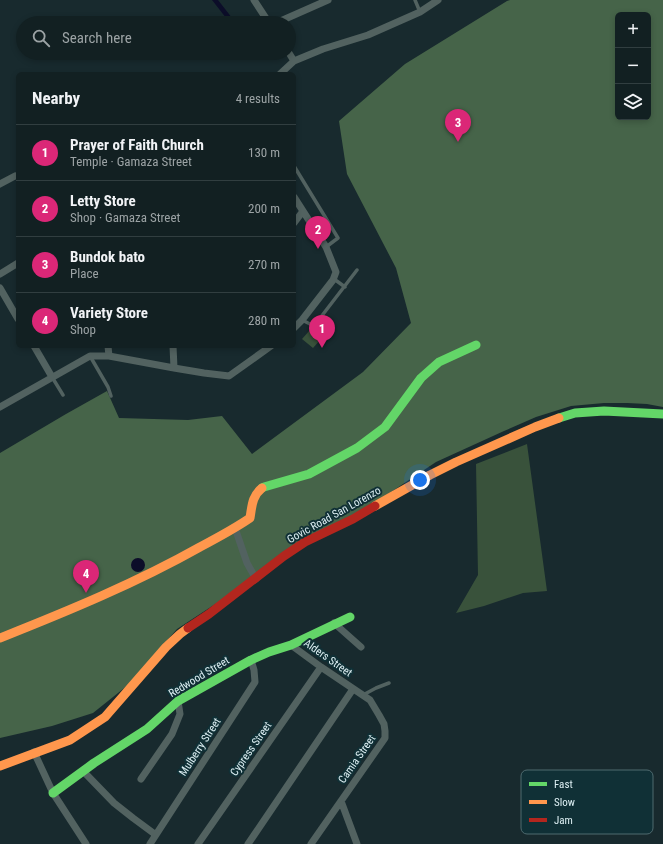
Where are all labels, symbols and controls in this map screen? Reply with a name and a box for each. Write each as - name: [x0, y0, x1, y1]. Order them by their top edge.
- map controls: [615, 12, 651, 120]
- button: +: [615, 12, 651, 48]
- search box: [16, 16, 296, 60]
- icon: search: [30, 27, 52, 49]
- text: Search here: [62, 29, 132, 47]
- button: −: [615, 48, 651, 84]
- button: layers: [615, 84, 651, 120]
- text: Nearby: [32, 88, 80, 108]
- text: 4 results: [236, 91, 280, 106]
- pin: 3: [445, 109, 471, 142]
- text: Prayer of Faith Church: [70, 136, 204, 154]
- text: 1: [42, 145, 48, 160]
- text: 130 m: [248, 145, 280, 160]
- text: Temple · Gamaza Street: [70, 154, 192, 169]
- text: Letty Store: [70, 192, 136, 210]
- text: 2: [42, 201, 48, 216]
- text: 200 m: [248, 201, 280, 216]
- text: Shop · Gamaza Street: [70, 210, 180, 225]
- pin: 2: [305, 216, 331, 249]
- text: Bundok bato: [70, 248, 145, 266]
- text: 3: [42, 257, 48, 272]
- text: 270 m: [248, 257, 280, 272]
- text: Place: [70, 266, 99, 281]
- text: Variety Store: [70, 304, 148, 322]
- text: 4: [42, 313, 48, 328]
- text: 280 m: [248, 313, 280, 328]
- pin: 1: [309, 315, 335, 348]
- text: Shop: [70, 322, 96, 337]
- your location: [410, 470, 430, 490]
- street label: Govic Road San Lorenzo: [285, 484, 383, 546]
- pin: 4: [73, 560, 99, 593]
- street label: Alders Street: [301, 637, 355, 679]
- street label: Redwood Street: [166, 654, 232, 700]
- street label: Mulberry Street: [176, 716, 224, 778]
- street label: Cypress Street: [228, 719, 274, 779]
- street label: Camia Street: [336, 732, 378, 786]
- legend: [521, 770, 653, 834]
- text: Fast: [554, 778, 573, 791]
- text: Slow: [554, 796, 575, 809]
- text: Jam: [554, 814, 573, 827]

